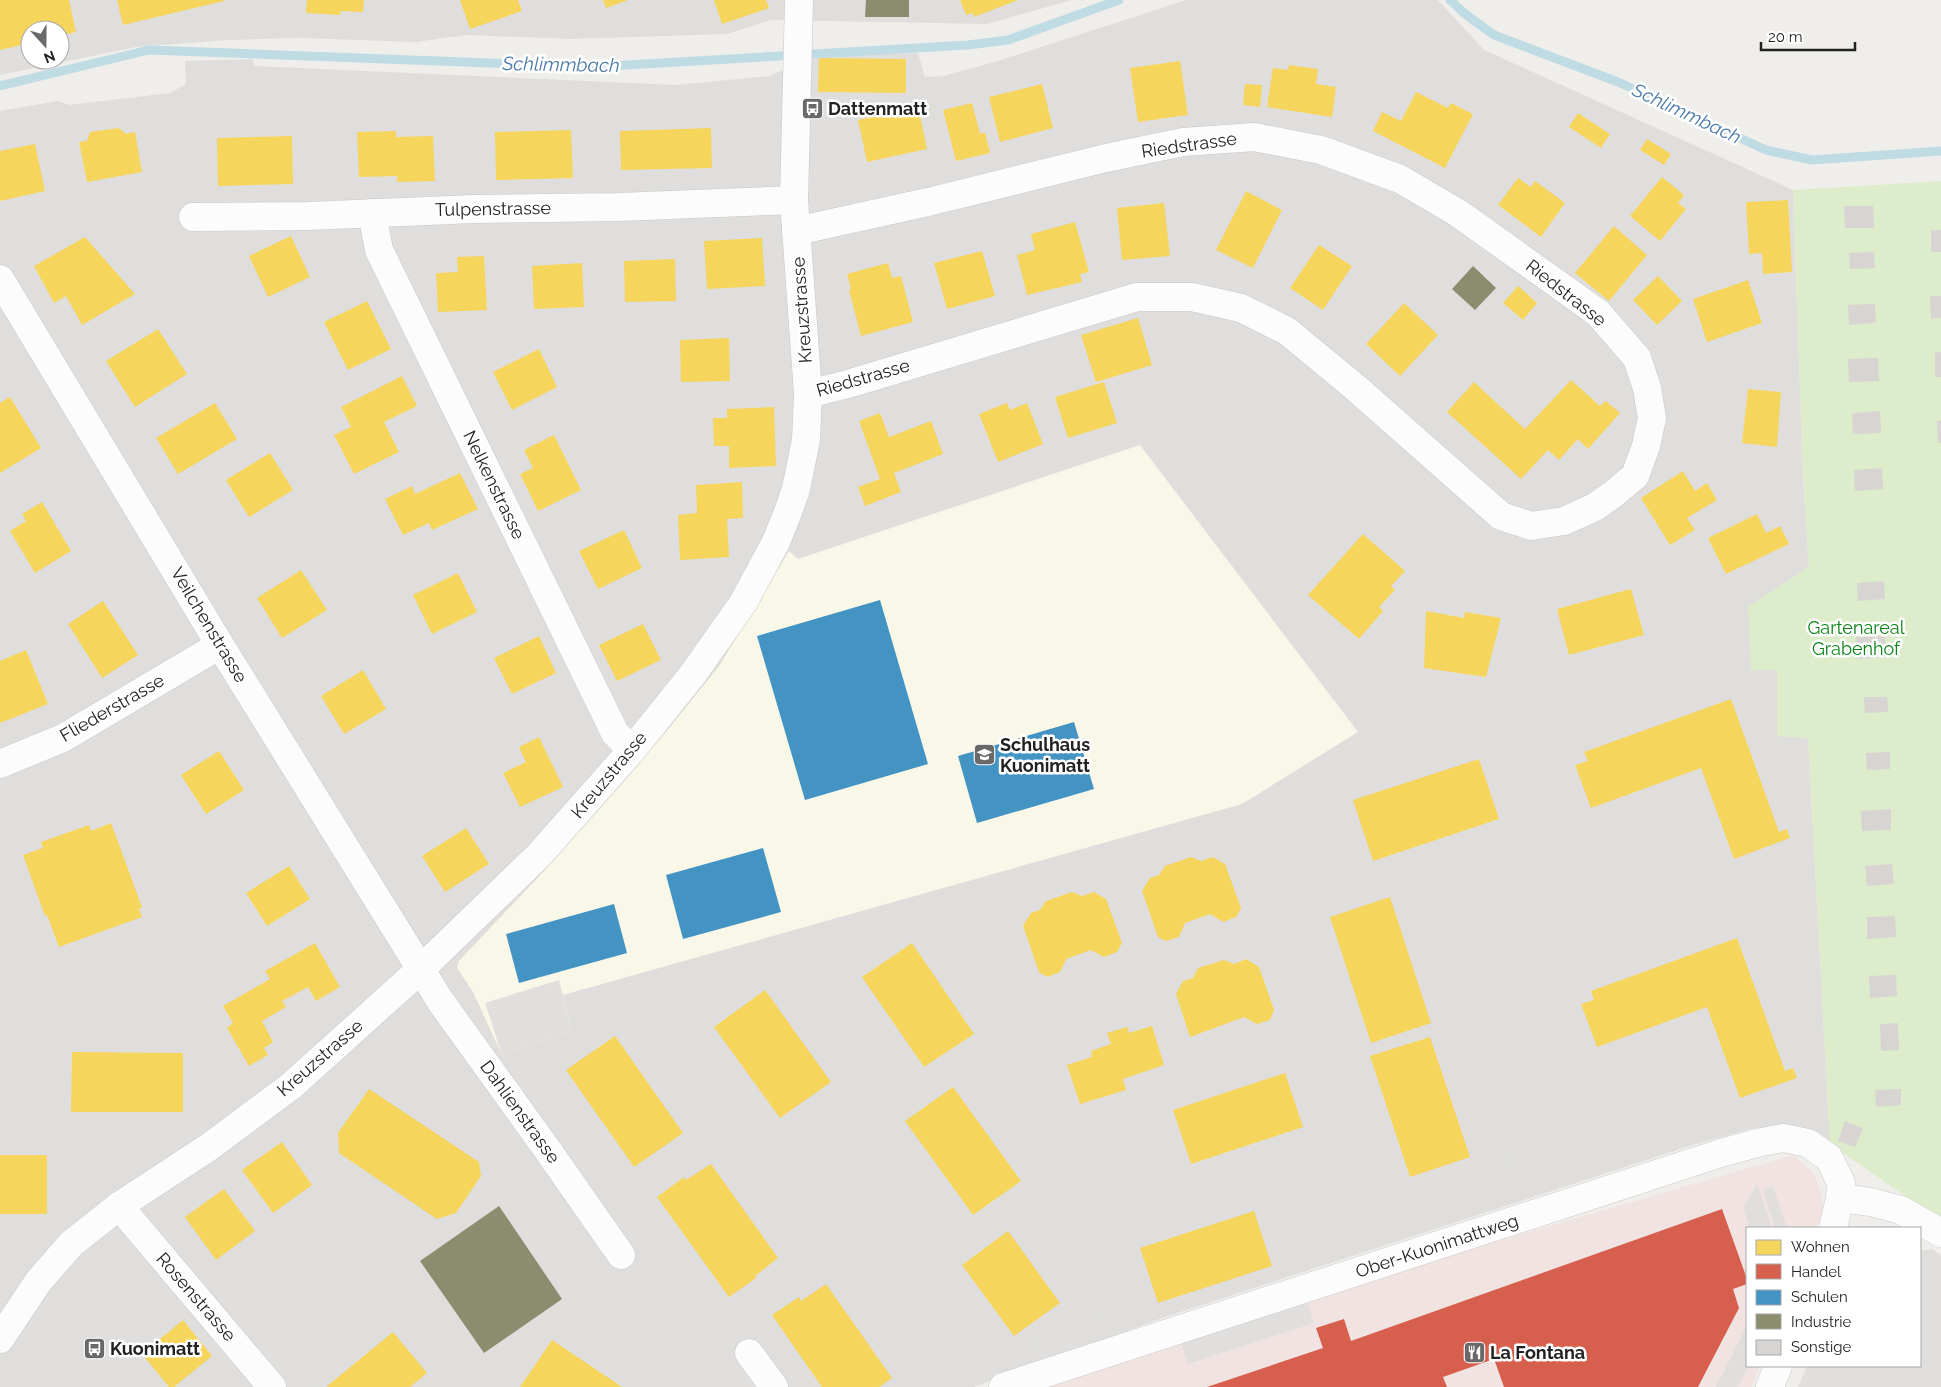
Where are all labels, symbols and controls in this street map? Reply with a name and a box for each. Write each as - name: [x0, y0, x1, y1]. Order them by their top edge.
- north arrow: [20, 20, 70, 70]
- scale bar: [1761, 20, 1855, 52]
- text: 20 m: [1768, 28, 1803, 46]
- text: N: [42, 48, 58, 67]
- water label: Schlimmbach: [501, 52, 620, 76]
- water label: Schlimmbach: [1628, 78, 1745, 148]
- bus stop icon: Dattenmatt: [800, 97, 824, 121]
- place label: Dattenmatt: [828, 98, 927, 119]
- street label: Riedstrasse: [1140, 127, 1238, 162]
- street label: Tulpenstrasse: [435, 197, 552, 220]
- street label: Riedstrasse: [1522, 255, 1611, 331]
- street label: Kreuzstrasse: [787, 256, 816, 364]
- street label: Riedstrasse: [814, 354, 912, 401]
- street label: Nelkenstrasse: [459, 427, 530, 543]
- street label: Veilchenstrasse: [167, 563, 252, 686]
- park label: Gartenareal Grabenhof: [1807, 617, 1905, 659]
- street label: Fliederstrasse: [56, 669, 168, 746]
- street label: Kreuzstrasse: [566, 727, 651, 822]
- place label: Schulhaus Kuonimatt: [1000, 734, 1090, 776]
- school or university icon: Schulhaus Kuonimatt: [972, 743, 996, 767]
- street label: Kreuzstrasse: [273, 1014, 367, 1100]
- street label: Dahlienstrasse: [476, 1056, 565, 1167]
- street label: Ober-Kuonimattweg: [1353, 1209, 1521, 1282]
- legend: [1746, 1227, 1921, 1367]
- text: Wohnen: [1791, 1238, 1850, 1256]
- street label: Rosenstrasse: [152, 1248, 241, 1346]
- text: Handel: [1791, 1263, 1842, 1281]
- text: Schulen: [1791, 1288, 1848, 1306]
- text: Industrie: [1791, 1313, 1852, 1331]
- bus stop icon: Kuonimatt: [82, 1337, 106, 1361]
- place label: Kuonimatt: [110, 1338, 200, 1359]
- text: Sonstige: [1791, 1338, 1852, 1356]
- restaurant icon: La Fontana: [1462, 1341, 1486, 1365]
- place label: La Fontana: [1490, 1342, 1585, 1363]

